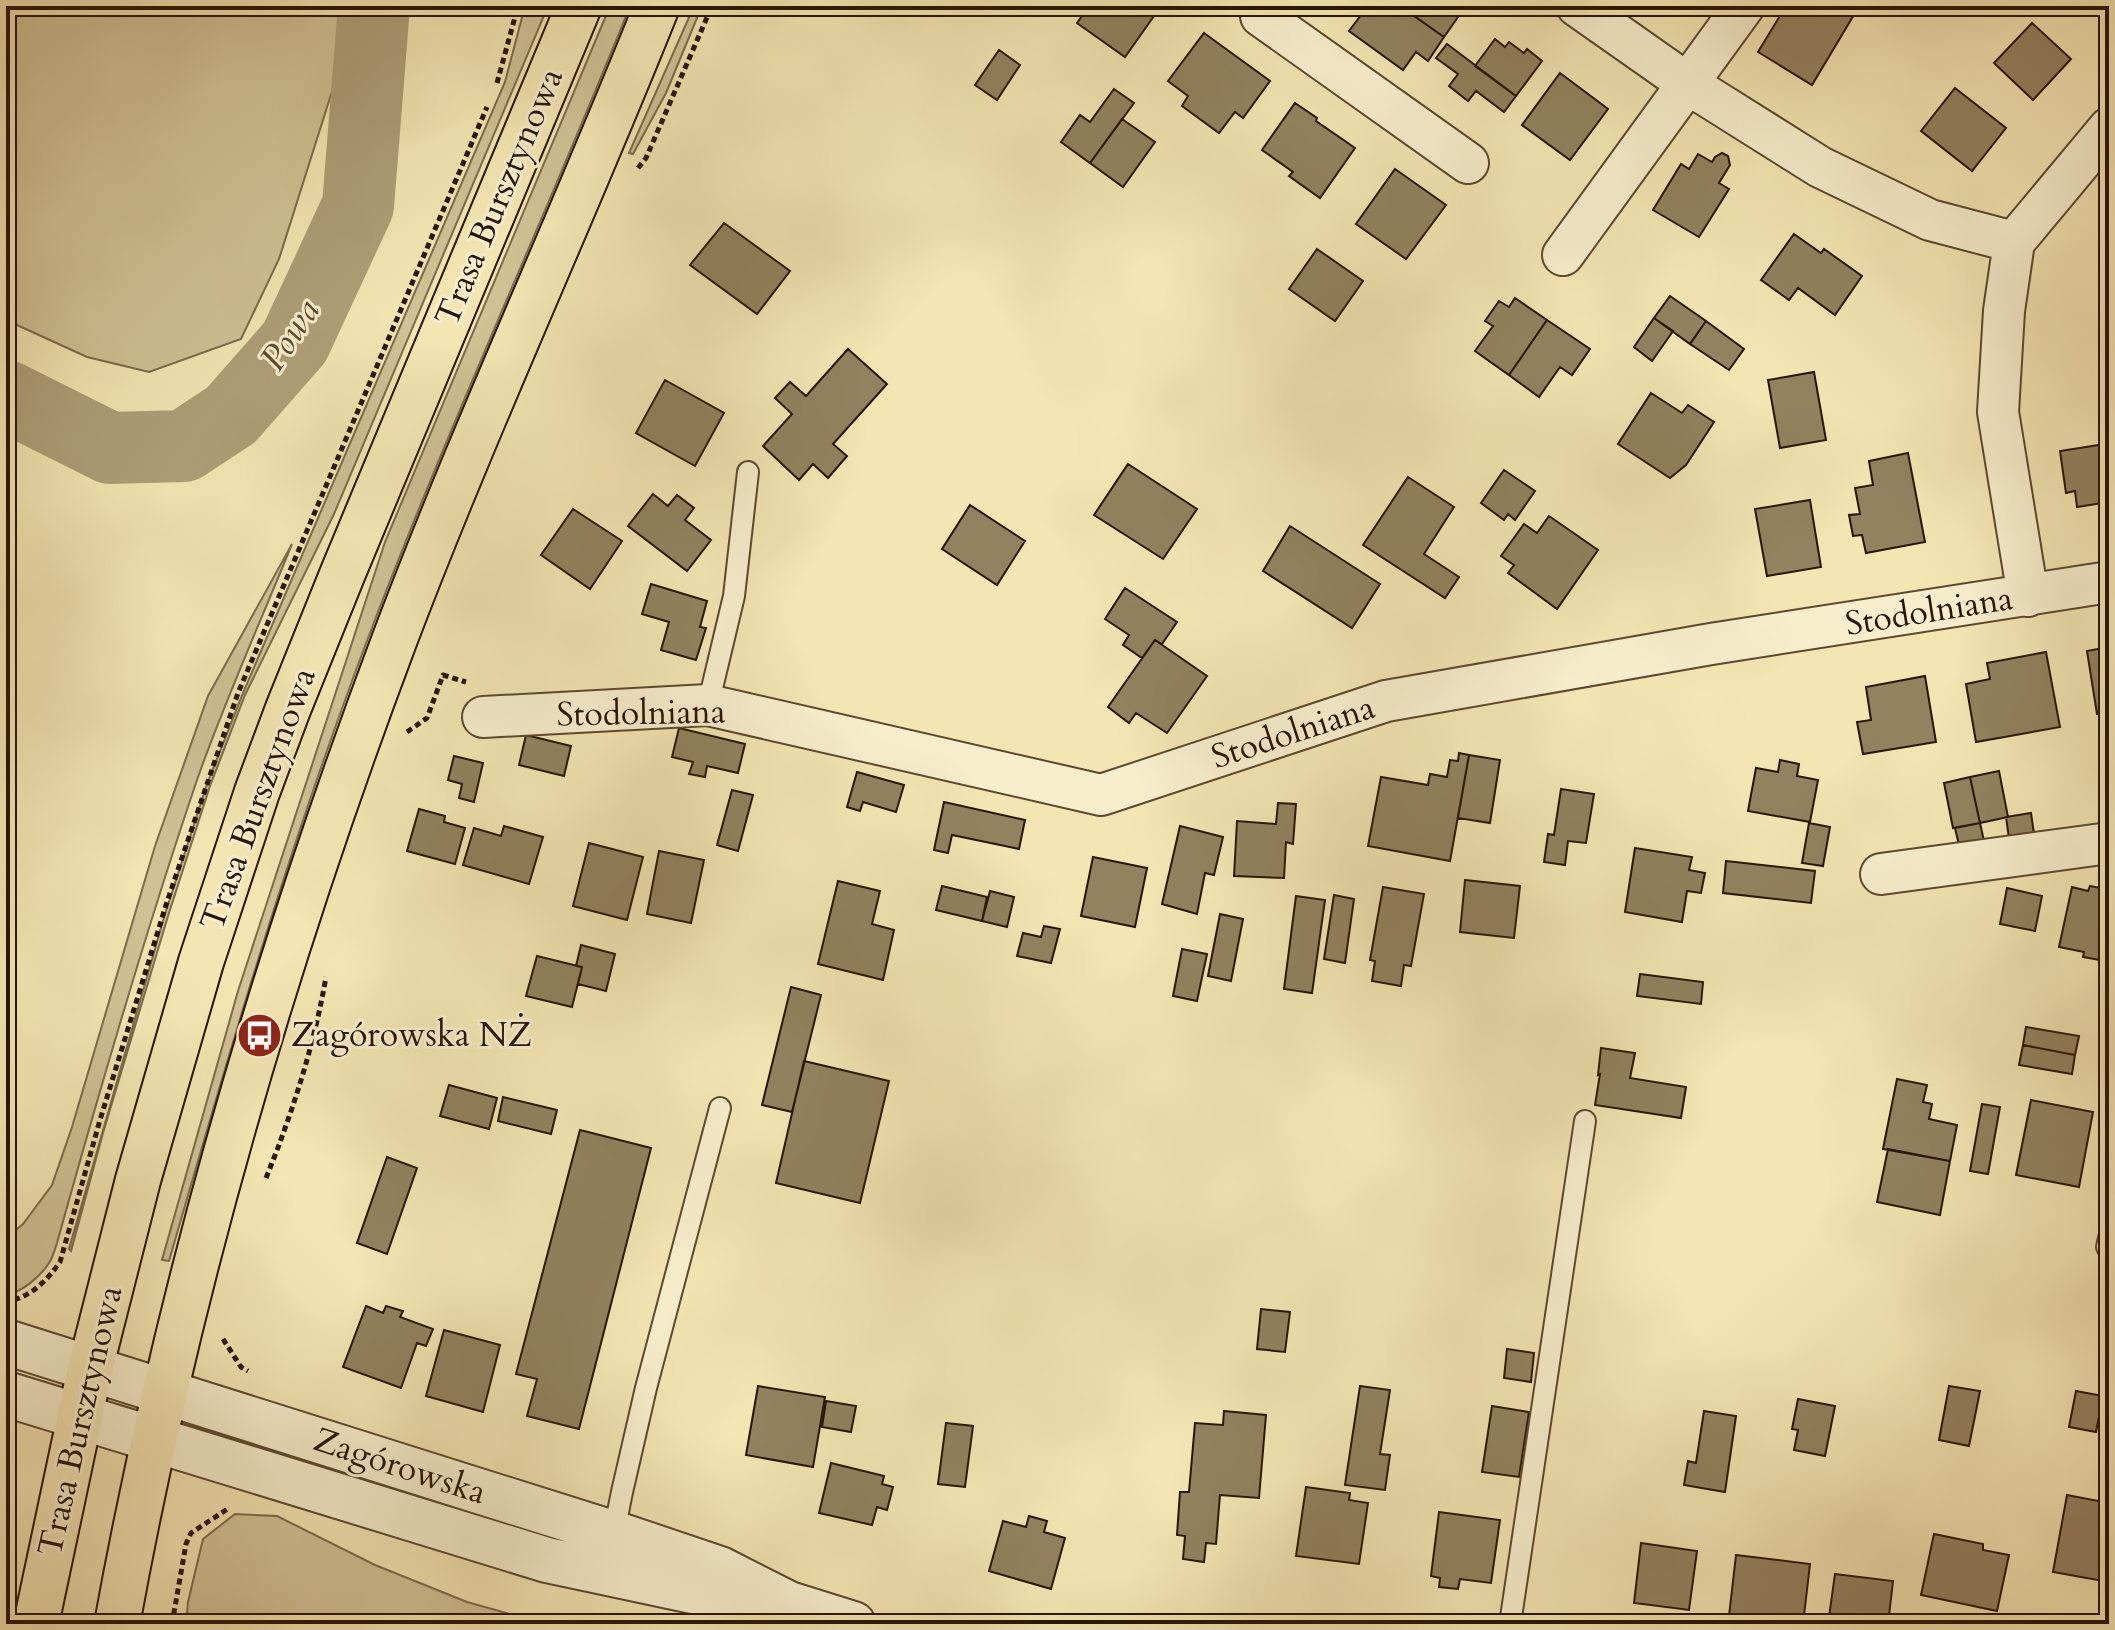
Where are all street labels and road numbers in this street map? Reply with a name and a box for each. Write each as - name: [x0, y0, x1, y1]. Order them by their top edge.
- street label: Trasa Bursztynowa: [424, 61, 574, 333]
- street label: Stodolniana: [1842, 575, 2016, 647]
- street label: Trasa Bursztynowa: [189, 661, 327, 937]
- street label: Stodolniana: [1206, 684, 1381, 780]
- street label: Stodolniana: [556, 689, 726, 737]
- street label: Trasa Bursztynowa: [27, 1281, 134, 1561]
- street label: Zagórowska: [308, 1417, 492, 1516]

